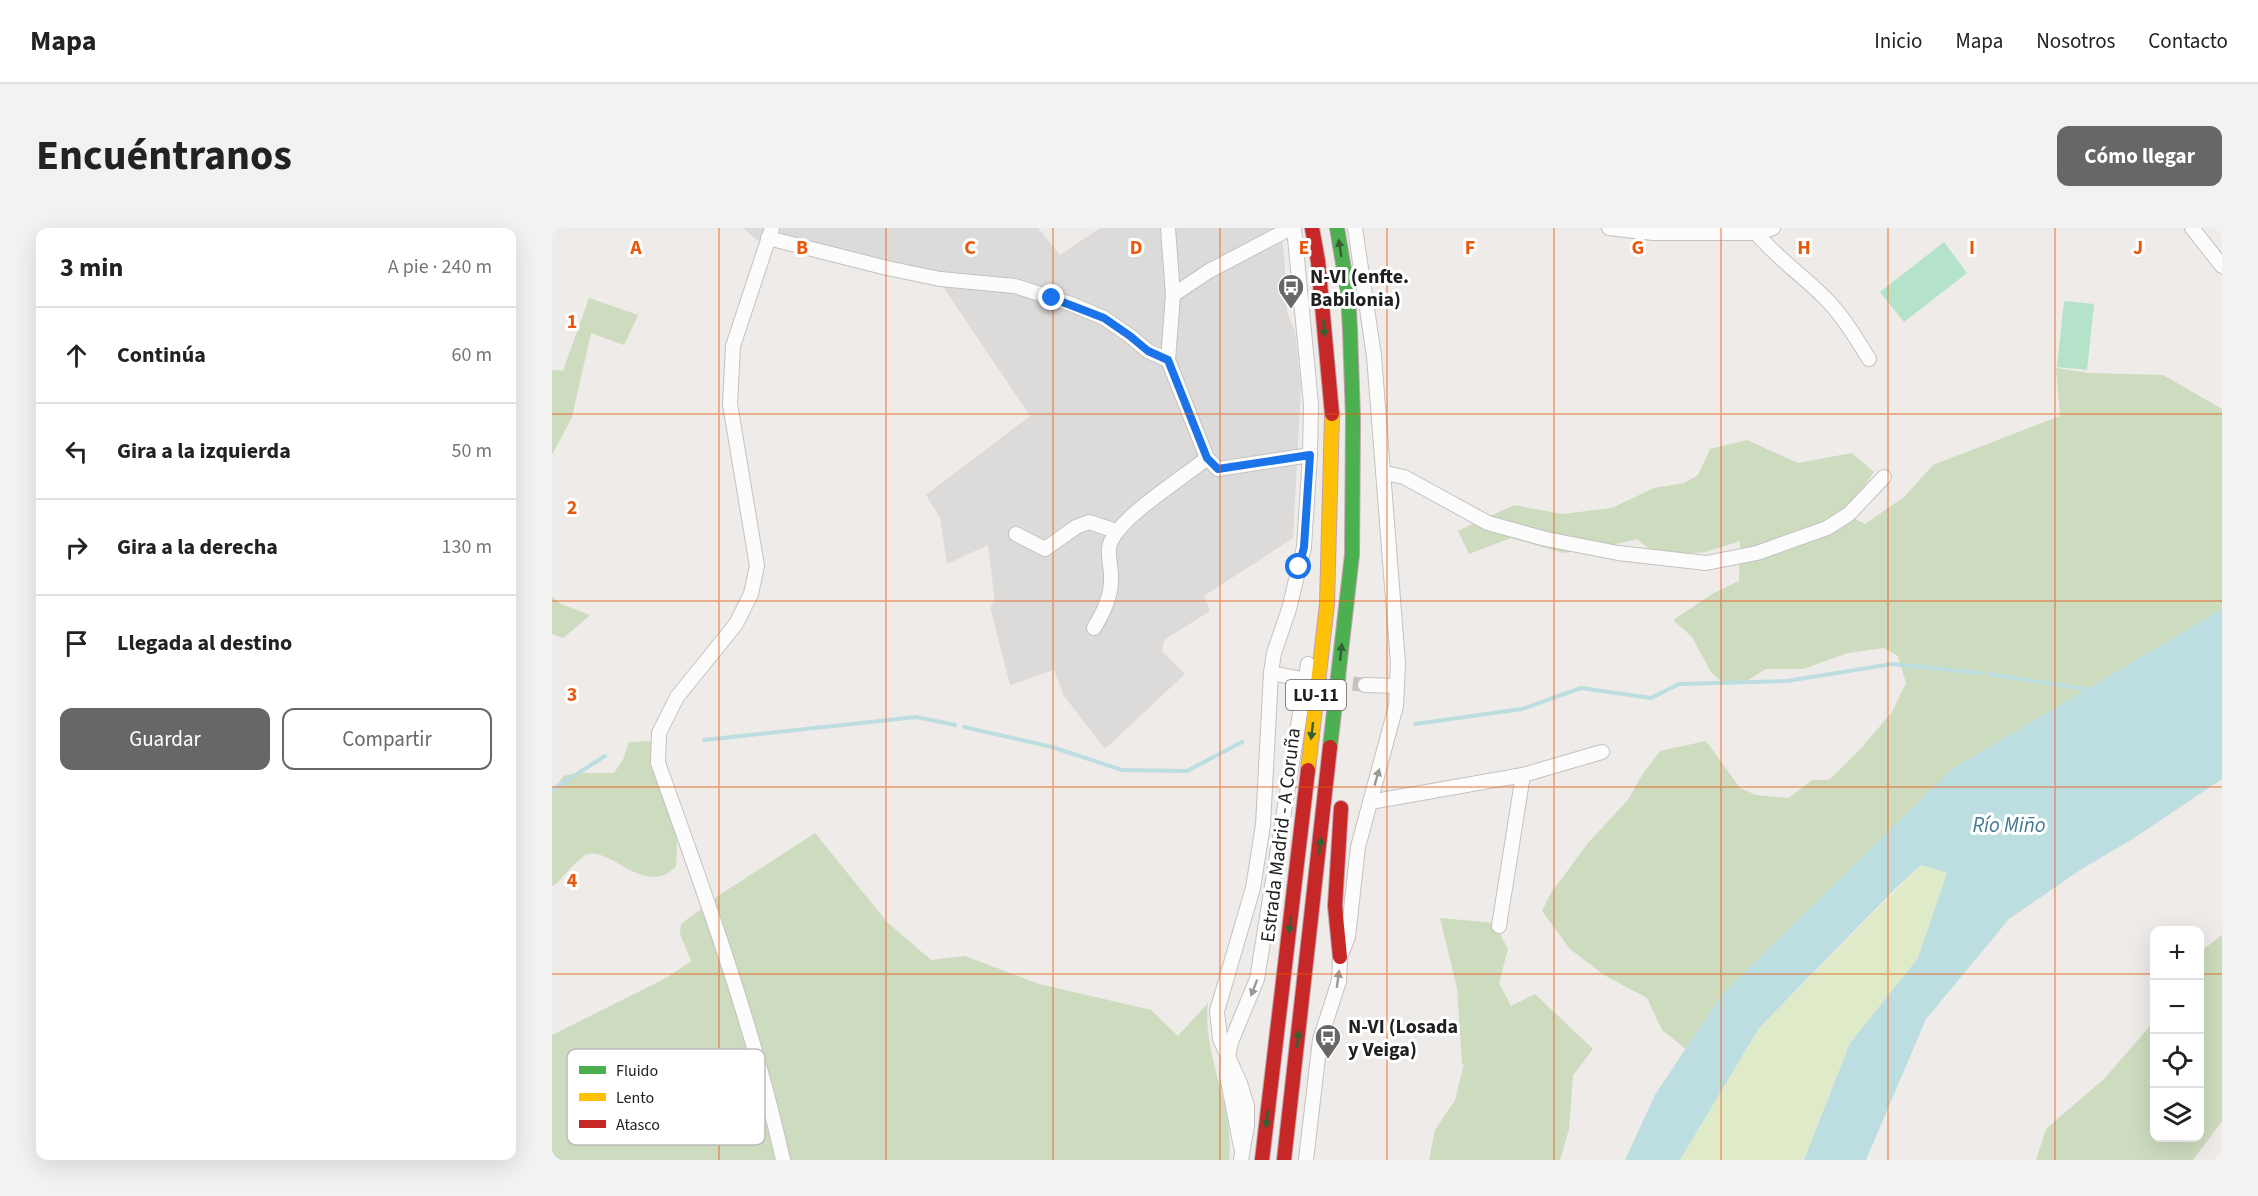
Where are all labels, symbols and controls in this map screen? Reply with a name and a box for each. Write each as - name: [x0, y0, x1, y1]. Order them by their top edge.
- text: Mapa: [30, 21, 97, 61]
- text: Inicio: [1874, 26, 1922, 56]
- text: Mapa: [1955, 26, 2003, 56]
- text: Nosotros: [2036, 26, 2115, 56]
- text: Contacto: [2148, 26, 2228, 56]
- text: Encuéntranos: [36, 126, 292, 186]
- button: Cómo llegar: [2057, 126, 2222, 186]
- text: A: [629, 234, 642, 262]
- text: B: [796, 234, 808, 262]
- text: C: [964, 234, 976, 262]
- text: D: [1130, 234, 1142, 262]
- text: E: [1299, 234, 1309, 262]
- text: F: [1465, 234, 1475, 262]
- text: G: [1632, 234, 1644, 262]
- text: H: [1797, 234, 1811, 262]
- text: I: [1969, 234, 1975, 262]
- text: J: [2133, 234, 2143, 262]
- one-way arrow: [1336, 238, 1345, 257]
- text: 3 min: [60, 249, 123, 286]
- text: A pie · 240 m: [388, 253, 492, 281]
- place label: N-VI (enfte. Babilonia): [1310, 263, 1409, 314]
- bus stop icon: N-VI (enfte. Babilonia): [1276, 272, 1306, 310]
- route end: [1038, 284, 1064, 310]
- text: 1: [567, 308, 577, 336]
- one-way arrow: [1319, 318, 1329, 337]
- icon: ahead: [60, 339, 93, 372]
- text: Continúa: [117, 339, 206, 371]
- text: 60 m: [452, 341, 492, 369]
- icon: left: [60, 435, 93, 468]
- text: Gira a la izquierda: [117, 435, 291, 467]
- text: 50 m: [452, 437, 492, 465]
- text: 2: [567, 494, 577, 522]
- icon: right: [60, 531, 93, 564]
- text: Gira a la derecha: [117, 531, 278, 563]
- text: 130 m: [442, 533, 492, 561]
- route start: [1285, 553, 1311, 579]
- icon: arrive: [60, 627, 93, 660]
- text: Llegada al destino: [117, 627, 292, 659]
- one-way arrow: [1336, 642, 1346, 661]
- road number: LU-11: [1286, 680, 1346, 710]
- text: 3: [567, 681, 577, 709]
- button: Guardar: [60, 708, 270, 770]
- button: Compartir: [282, 708, 492, 770]
- one-way arrow: [1307, 722, 1317, 741]
- street label: Estrada Madrid - A Coruña: [1254, 726, 1308, 944]
- one-way arrow: [1373, 768, 1382, 786]
- water label: Río Miño: [1972, 810, 2046, 840]
- one-way arrow: [1315, 836, 1325, 855]
- text: 4: [567, 867, 578, 895]
- one-way arrow: [1285, 916, 1295, 935]
- map controls: [2150, 926, 2204, 1142]
- button: +: [2150, 926, 2204, 980]
- one-way arrow: [1334, 970, 1343, 989]
- one-way arrow: [1248, 979, 1258, 997]
- button: −: [2150, 980, 2204, 1034]
- place label: N-VI (Losada y Veiga): [1348, 1013, 1458, 1064]
- bus stop icon: N-VI (Losada y Veiga): [1313, 1022, 1343, 1060]
- one-way arrow: [1293, 1030, 1303, 1049]
- button: locate: [2150, 1034, 2204, 1088]
- legend: [567, 1049, 765, 1145]
- text: Fluido: [616, 1060, 658, 1082]
- text: Lento: [616, 1087, 654, 1109]
- button: layers: [2150, 1088, 2204, 1142]
- one-way arrow: [1262, 1109, 1272, 1128]
- text: Atasco: [616, 1114, 660, 1136]

